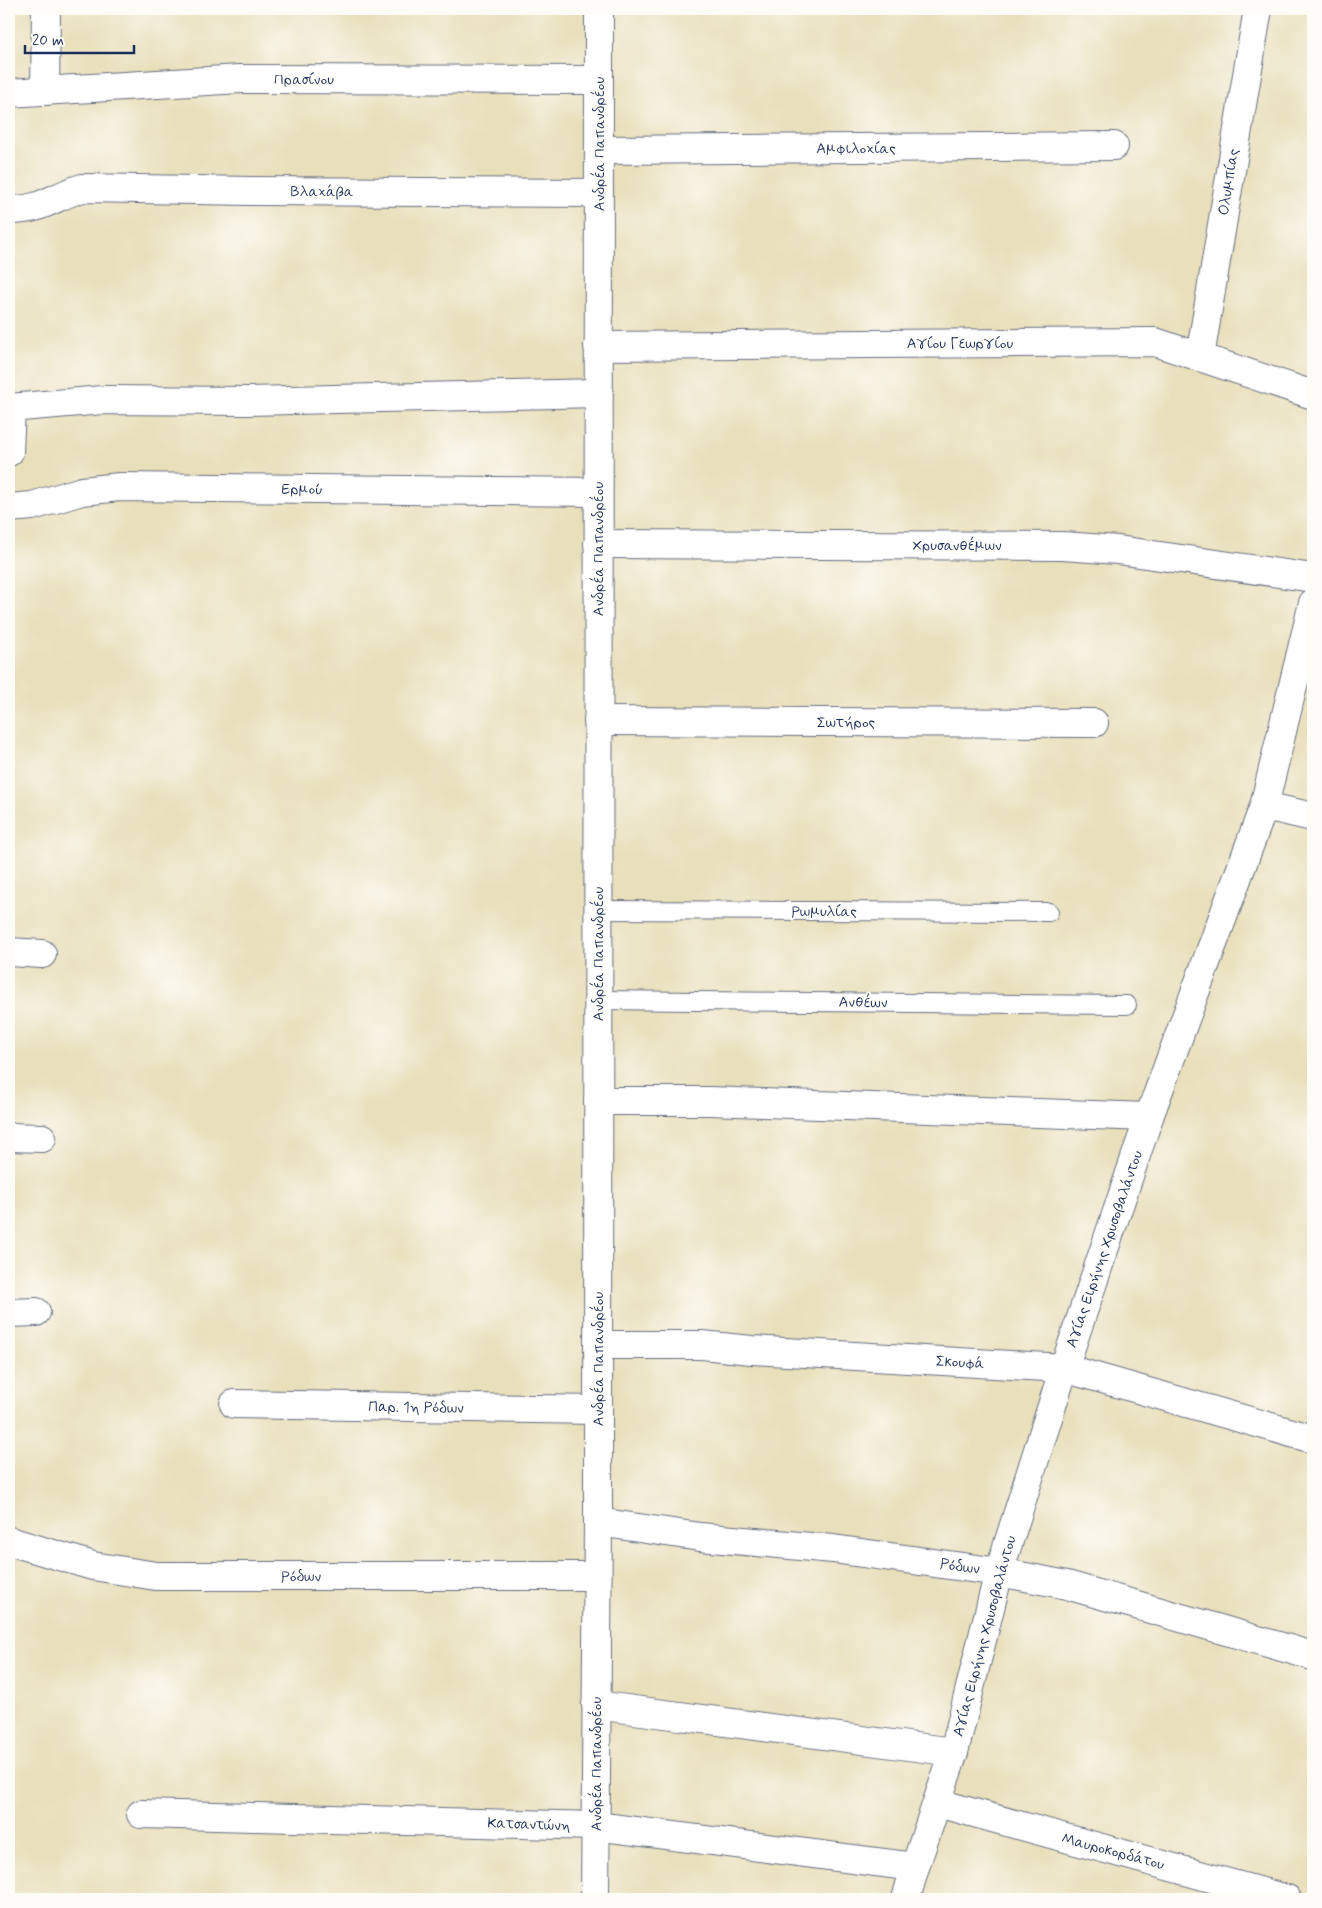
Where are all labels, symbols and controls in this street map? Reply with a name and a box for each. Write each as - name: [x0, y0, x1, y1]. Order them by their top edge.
- scale bar: [25, 22, 134, 54]
- text: 20 m: [32, 31, 64, 51]
- street label: Πρασίνου: [274, 70, 334, 90]
- street label: Ανδρέα Παπανδρέου: [590, 77, 610, 211]
- street label: Αμφιλοχίας: [816, 139, 896, 159]
- street label: Ολυμπίας: [1214, 147, 1244, 217]
- street label: Βλαχάβα: [291, 182, 354, 202]
- street label: Αγίου Γεωργίου: [907, 334, 1014, 354]
- street label: Ερμού: [281, 480, 323, 500]
- street label: Ανδρέα Παπανδρέου: [589, 482, 609, 616]
- street label: Χρυσανθέμων: [913, 536, 1002, 556]
- street label: Σωτήρος: [817, 713, 876, 733]
- street label: Ανδρέα Παπανδρέου: [589, 887, 609, 1021]
- street label: Ρωμυλίας: [791, 902, 857, 922]
- street label: Ανθέων: [838, 993, 888, 1013]
- street label: Αγίας Ειρήνης Χρυσοβαλάντου: [1062, 1148, 1148, 1351]
- street label: Ανδρέα Παπανδρέου: [589, 1292, 609, 1426]
- street label: Σκουφά: [935, 1352, 985, 1374]
- street label: Παρ. 1η Ρόδων: [368, 1397, 464, 1419]
- street label: Αγίας Ειρήνης Χρυσοβαλάντου: [948, 1533, 1022, 1739]
- street label: Ρόδων: [939, 1554, 981, 1580]
- street label: Ρόδων: [281, 1567, 321, 1587]
- street label: Ανδρέα Παπανδρέου: [587, 1697, 607, 1831]
- street label: Κατσαντώνη: [487, 1814, 571, 1836]
- street label: Μαυροκορδάτου: [1059, 1829, 1167, 1875]

